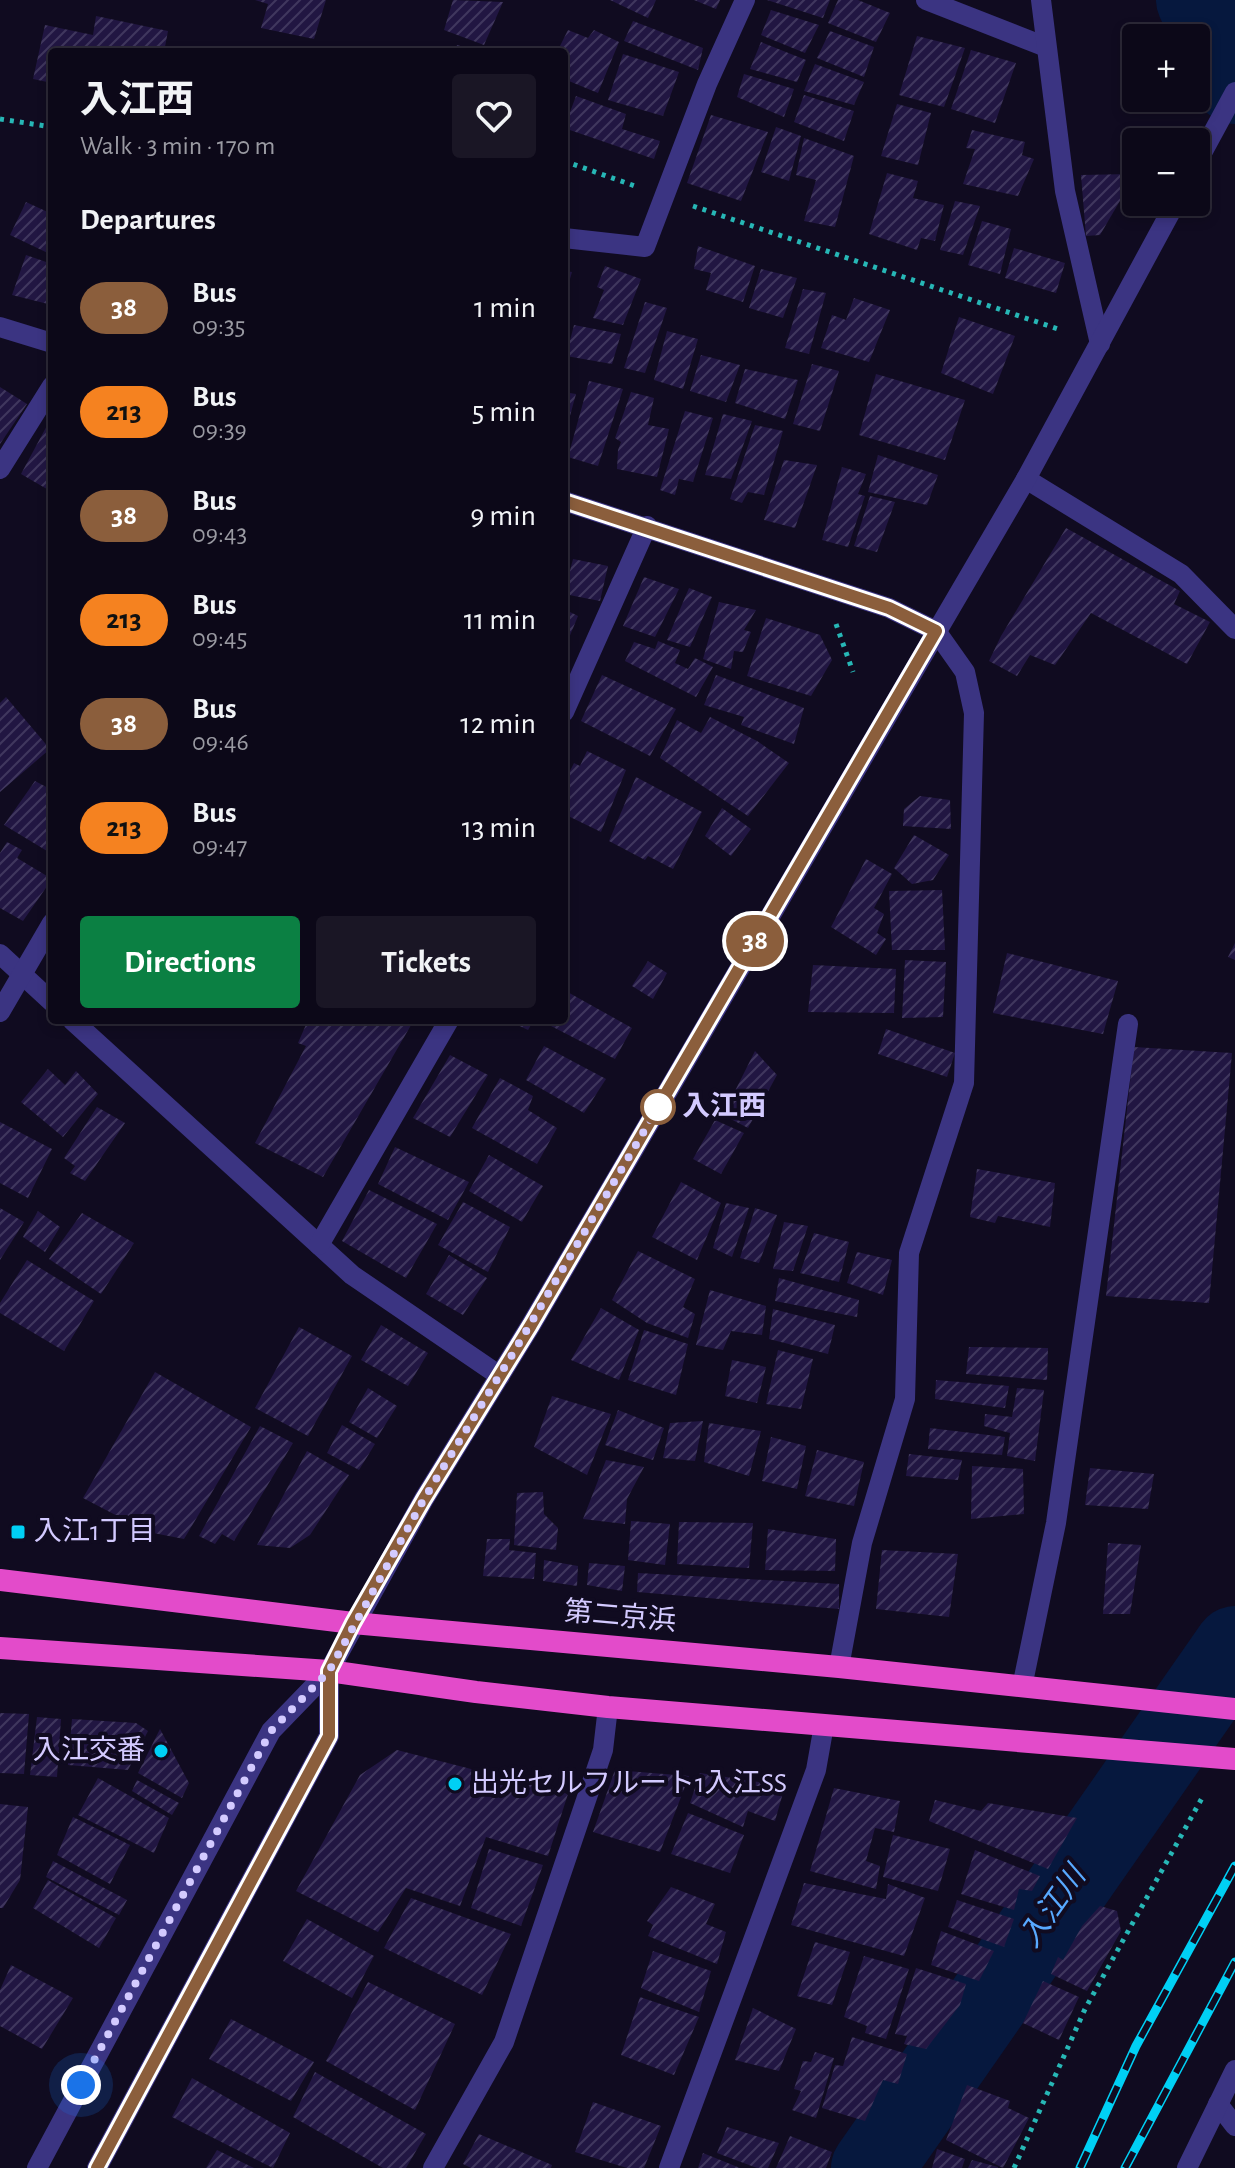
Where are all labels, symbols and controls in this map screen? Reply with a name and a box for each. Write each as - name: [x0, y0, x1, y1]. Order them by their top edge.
- map controls: [1122, 24, 1210, 216]
- button: +: [1122, 24, 1210, 112]
- button: heart: [452, 74, 536, 158]
- text: 入江西: [80, 82, 194, 120]
- button: −: [1122, 128, 1210, 216]
- text: Walk · 3 min · 170 m: [80, 133, 275, 159]
- text: Departures: [80, 205, 216, 235]
- text: Bus: [192, 278, 237, 308]
- text: 1 min: [474, 293, 536, 323]
- text: 38: [111, 294, 137, 322]
- text: 09:35: [192, 313, 245, 339]
- text: Bus: [192, 382, 237, 412]
- text: 5 min: [472, 397, 536, 427]
- text: 213: [106, 398, 142, 426]
- text: 09:39: [192, 417, 247, 443]
- text: Bus: [192, 486, 237, 516]
- text: 9 min: [470, 501, 536, 531]
- text: 38: [111, 502, 137, 530]
- text: 09:43: [192, 521, 247, 547]
- text: Bus: [192, 590, 237, 620]
- text: 11 min: [464, 605, 536, 635]
- text: 213: [106, 606, 142, 634]
- text: 09:45: [192, 625, 247, 651]
- text: Bus: [192, 694, 237, 724]
- text: 12 min: [460, 709, 536, 739]
- text: 38: [111, 710, 137, 738]
- text: 09:46: [192, 729, 249, 755]
- text: Bus: [192, 798, 237, 828]
- text: 13 min: [462, 813, 536, 843]
- text: 213: [106, 814, 142, 842]
- text: 09:47: [192, 833, 247, 859]
- line badge: 38: [719, 915, 791, 967]
- button: Directions: [80, 916, 300, 1008]
- button: Tickets: [316, 916, 536, 1008]
- text: 38: [742, 927, 768, 955]
- marker: 入江西: [641, 1090, 675, 1124]
- place label: 入江西: [682, 1091, 766, 1121]
- place label: 入江1丁目: [34, 1516, 156, 1546]
- marker: 入江1丁目: [9, 1523, 27, 1541]
- street label: 第二京浜: [563, 1596, 677, 1636]
- place label: 入江交番: [33, 1735, 145, 1765]
- marker: 入江交番: [152, 1742, 170, 1760]
- place label: 出光セルフルート1入江SS: [471, 1768, 787, 1798]
- marker: 出光セルフルート1入江SS: [446, 1775, 464, 1793]
- water label: 入江川: [1014, 1859, 1093, 1952]
- your location: [61, 2065, 101, 2105]

